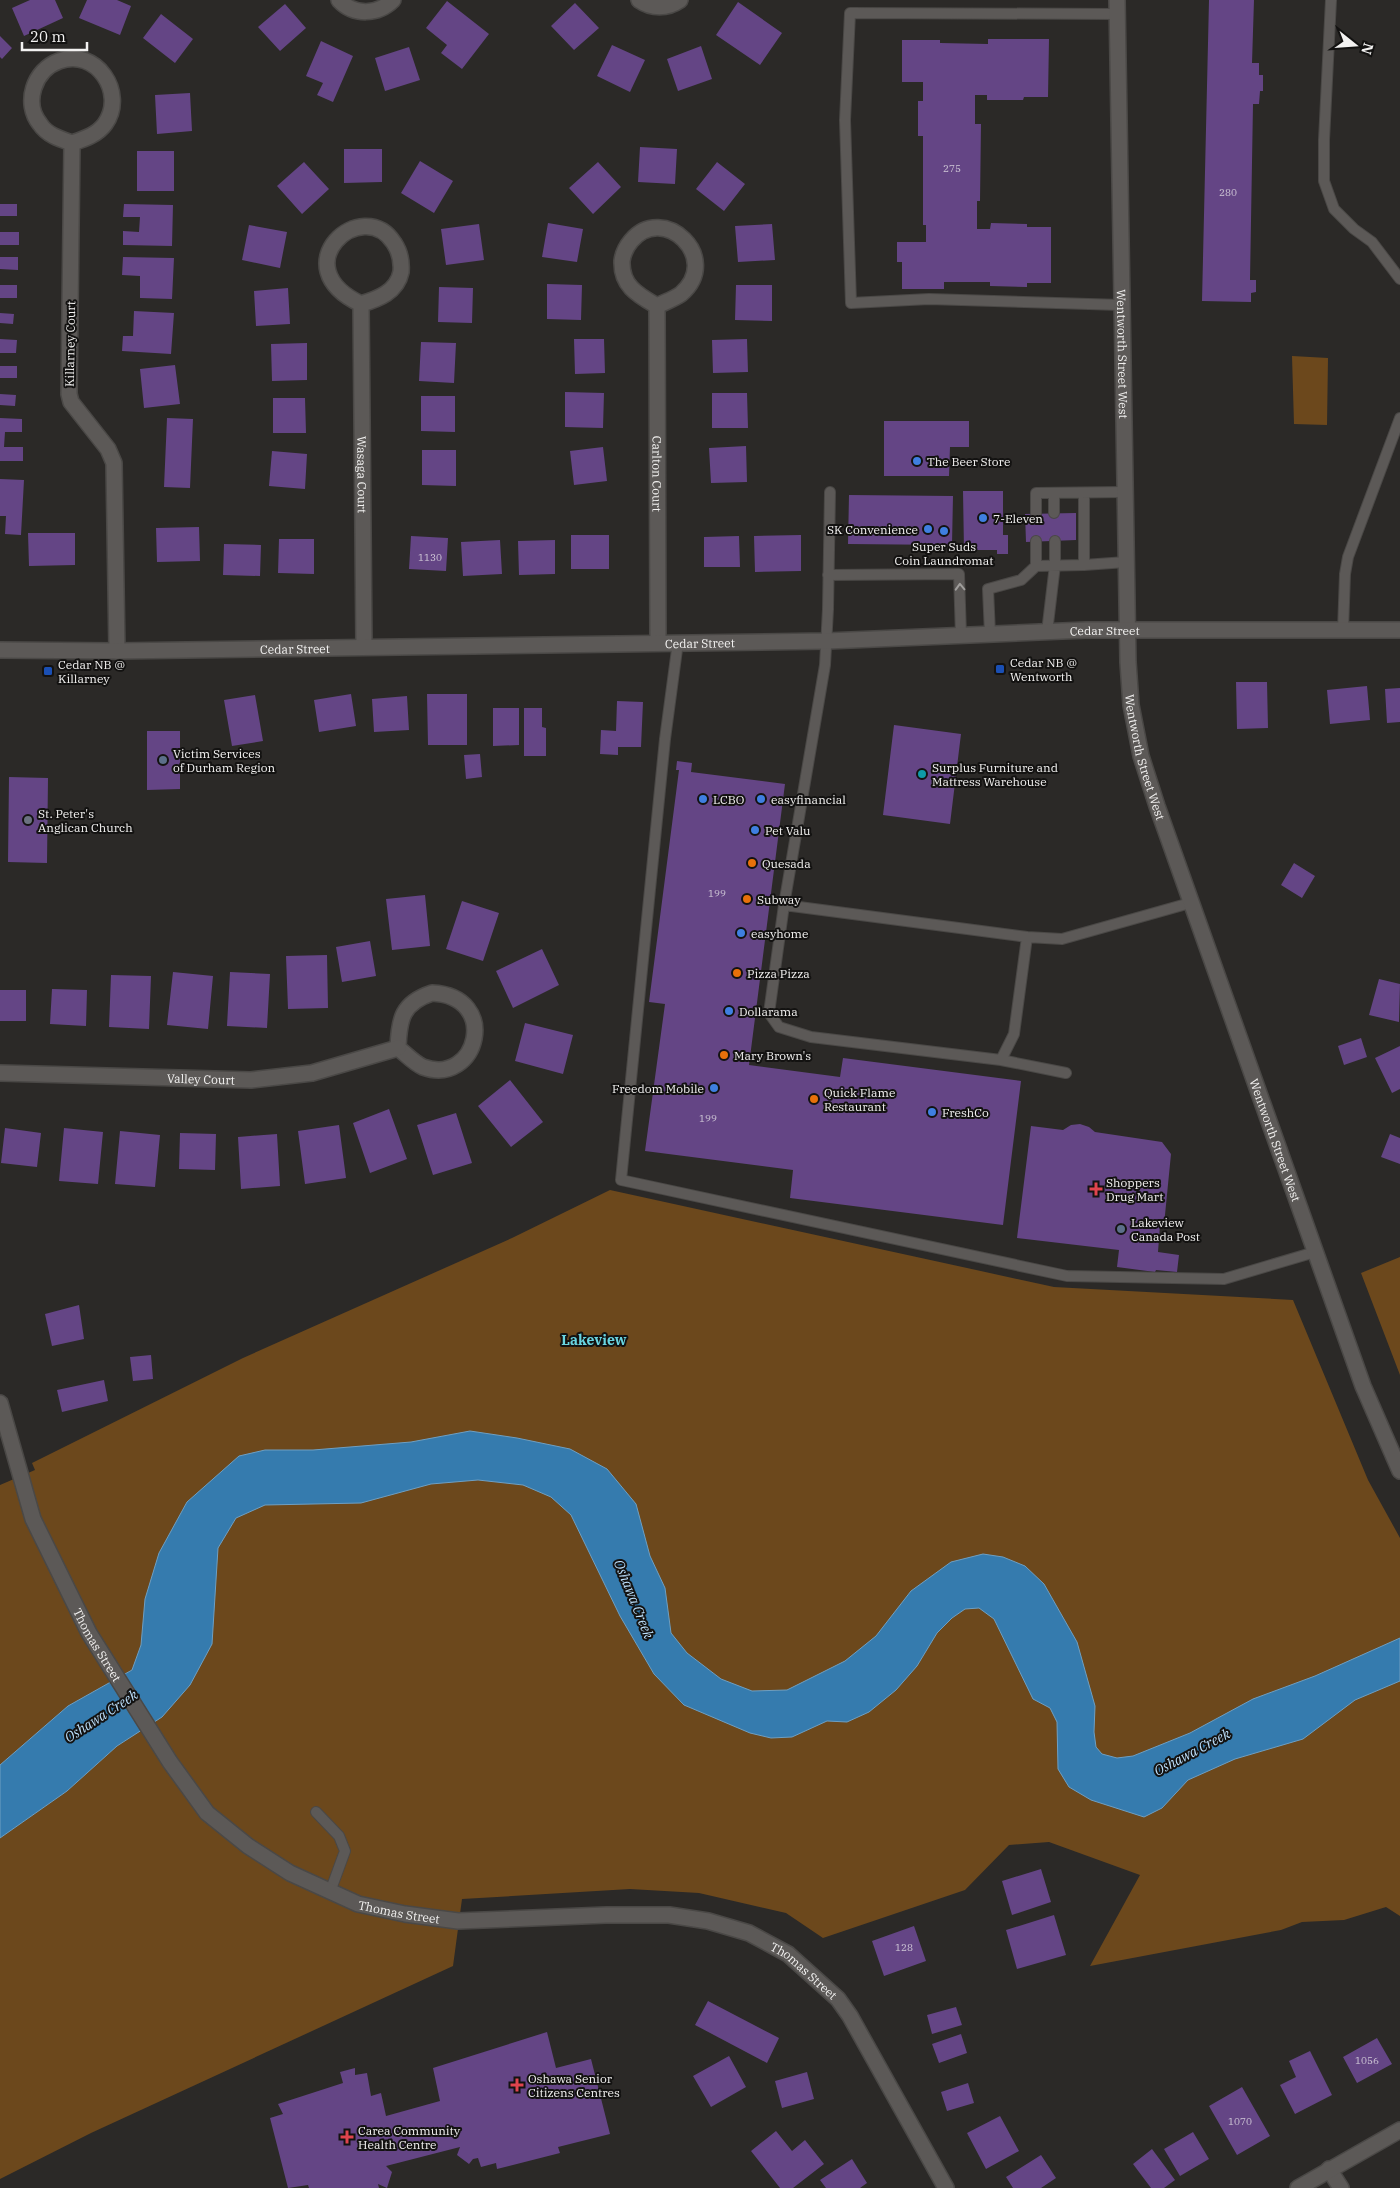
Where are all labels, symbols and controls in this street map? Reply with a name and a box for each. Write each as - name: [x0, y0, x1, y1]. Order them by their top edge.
- scale bar: [22, 20, 88, 52]
- north arrow: [1330, 20, 1380, 70]
- text: 20 m: [30, 27, 66, 46]
- text: N: [1357, 41, 1378, 57]
- house number: 275: [943, 162, 961, 175]
- house number: 280: [1219, 186, 1237, 199]
- street label: Wentworth Street West: [1114, 289, 1131, 419]
- street label: Killarney Court: [62, 301, 78, 387]
- street label: Wasaga Court: [355, 436, 370, 513]
- street label: Carlton Court: [650, 436, 665, 512]
- place label: The Beer Store: [927, 454, 1010, 469]
- marker: The Beer Store: [911, 455, 923, 467]
- place label: 7-Eleven: [993, 511, 1043, 526]
- marker: 7-Eleven: [977, 512, 989, 524]
- place label: SK Convenience: [827, 522, 918, 537]
- marker: SK Convenience: [922, 523, 934, 535]
- marker: Super Suds Coin Laundromat: [938, 525, 950, 537]
- place label: Super Suds Coin Laundromat: [895, 539, 993, 568]
- house number: 1130: [418, 551, 442, 564]
- one-way arrow: [955, 583, 965, 590]
- street label: Cedar Street: [1069, 623, 1140, 638]
- street label: Cedar Street: [665, 635, 735, 651]
- street label: Cedar Street: [260, 641, 330, 656]
- place label: Cedar NB @ Wentworth: [1010, 655, 1077, 684]
- place label: Cedar NB @ Killarney: [58, 657, 125, 686]
- marker: Cedar NB @ Wentworth: [994, 663, 1006, 675]
- marker: Cedar NB @ Killarney: [42, 665, 54, 677]
- street label: Wentworth Street West: [1123, 694, 1169, 822]
- place label: Victim Services of Durham Region: [173, 746, 275, 775]
- marker: Victim Services of Durham Region: [157, 754, 169, 766]
- place label: Surplus Furniture and Mattress Warehouse: [932, 760, 1058, 789]
- marker: Surplus Furniture and Mattress Warehouse: [916, 768, 928, 780]
- place label: LCBO: [713, 792, 744, 807]
- place label: easyfinancial: [771, 792, 846, 807]
- marker: LCBO: [697, 793, 709, 805]
- marker: easyfinancial: [755, 793, 767, 805]
- place label: St. Peter's Anglican Church: [38, 806, 133, 835]
- marker: St. Peter's Anglican Church: [22, 814, 34, 826]
- place label: Pet Valu: [765, 823, 811, 838]
- marker: Pet Valu: [749, 824, 761, 836]
- place label: Quesada: [762, 856, 811, 871]
- marker: Quesada: [746, 857, 758, 869]
- house number: 199: [708, 887, 726, 900]
- place label: Subway: [757, 892, 801, 907]
- marker: Subway: [741, 893, 753, 905]
- place label: easyhome: [751, 926, 808, 941]
- marker: easyhome: [735, 927, 747, 939]
- place label: Pizza Pizza: [747, 966, 810, 981]
- marker: Pizza Pizza: [731, 967, 743, 979]
- place label: Dollarama: [739, 1004, 798, 1019]
- marker: Dollarama: [723, 1005, 735, 1017]
- place label: Mary Brown's: [734, 1048, 811, 1063]
- marker: Mary Brown's: [718, 1049, 730, 1061]
- street label: Valley Court: [167, 1070, 235, 1087]
- street label: Wentworth Street West: [1247, 1076, 1304, 1203]
- place label: Freedom Mobile: [612, 1081, 704, 1096]
- marker: Freedom Mobile: [708, 1082, 720, 1094]
- place label: Quick Flame Restaurant: [824, 1085, 895, 1114]
- marker: Quick Flame Restaurant: [808, 1093, 820, 1105]
- place label: FreshCo: [942, 1105, 989, 1120]
- marker: FreshCo: [926, 1106, 938, 1118]
- house number: 199: [699, 1112, 717, 1125]
- place label: Shoppers Drug Mart: [1106, 1175, 1163, 1204]
- marker: Shoppers Drug Mart: [1090, 1183, 1102, 1195]
- place label: Lakeview Canada Post: [1131, 1215, 1200, 1244]
- marker: Lakeview Canada Post: [1115, 1223, 1127, 1235]
- district label: Lakeview: [561, 1331, 627, 1349]
- water label: Oshawa Creek: [610, 1557, 658, 1642]
- street label: Thomas Street: [70, 1606, 125, 1684]
- water label: Oshawa Creek: [61, 1685, 142, 1746]
- water label: Oshawa Creek: [1151, 1724, 1234, 1780]
- street label: Thomas Street: [357, 1897, 441, 1926]
- street label: Thomas Street: [768, 1939, 841, 2002]
- house number: 128: [895, 1941, 913, 1954]
- house number: 1056: [1355, 2054, 1379, 2067]
- place label: Oshawa Senior Citizens Centres: [528, 2071, 620, 2100]
- marker: Oshawa Senior Citizens Centres: [510, 2078, 524, 2092]
- house number: 1070: [1228, 2115, 1252, 2128]
- place label: Carea Community Health Centre: [358, 2123, 461, 2152]
- marker: Carea Community Health Centre: [340, 2130, 354, 2144]

